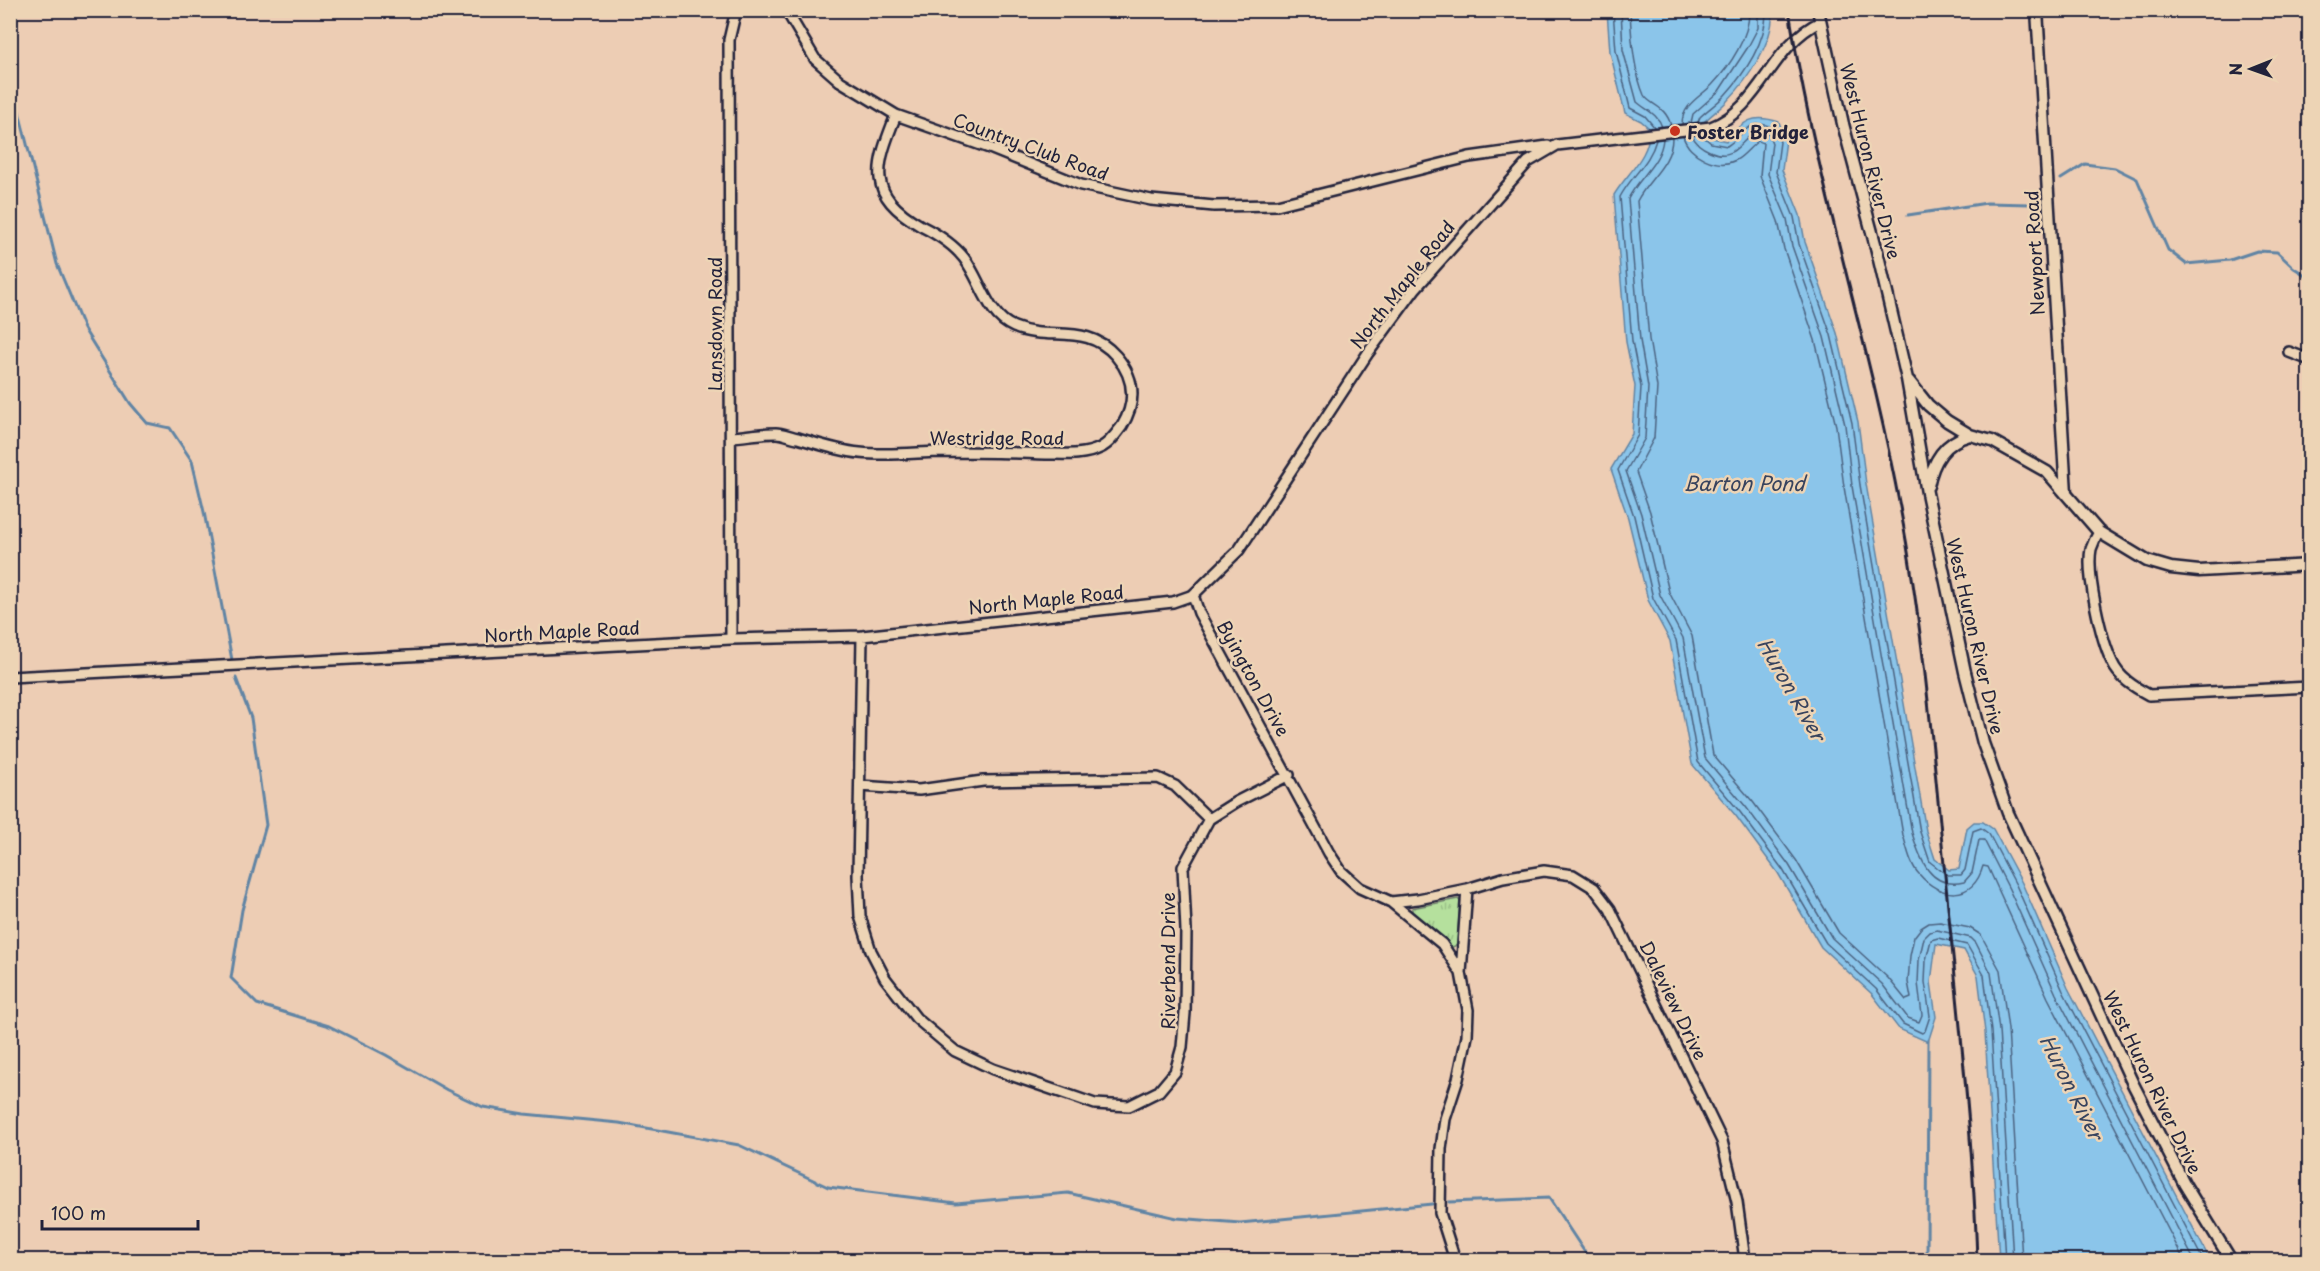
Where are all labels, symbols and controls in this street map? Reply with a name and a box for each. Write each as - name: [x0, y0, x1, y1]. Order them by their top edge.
- north arrow: [2221, 39, 2281, 99]
- street label: West Huron River Drive: [1834, 60, 1908, 262]
- text: N: [2223, 63, 2247, 76]
- street label: Country Club Road: [949, 105, 1113, 187]
- place label: Foster Bridge: [1687, 118, 1809, 145]
- marker: Foster Bridge: [1668, 124, 1682, 138]
- street label: Newport Road: [2017, 190, 2051, 316]
- street label: North Maple Road: [1343, 214, 1461, 354]
- street label: Lansdown Road: [701, 257, 728, 391]
- street label: Westridge Road: [930, 424, 1064, 451]
- water label: Barton Pond: [1683, 468, 1808, 498]
- street label: West Huron River Drive: [1940, 535, 2012, 737]
- street label: North Maple Road: [967, 577, 1125, 621]
- street label: North Maple Road: [483, 613, 641, 649]
- street label: Byington Drive: [1211, 615, 1297, 741]
- water label: Huron River: [1750, 632, 1835, 749]
- street label: Riverbend Drive: [1154, 892, 1181, 1030]
- street label: Daleview Drive: [1633, 936, 1715, 1064]
- street label: West Huron River Drive: [2097, 986, 2209, 1178]
- water label: Huron River: [2033, 1029, 2113, 1147]
- scale bar: [42, 1193, 198, 1231]
- text: 100 m: [51, 1199, 106, 1226]

